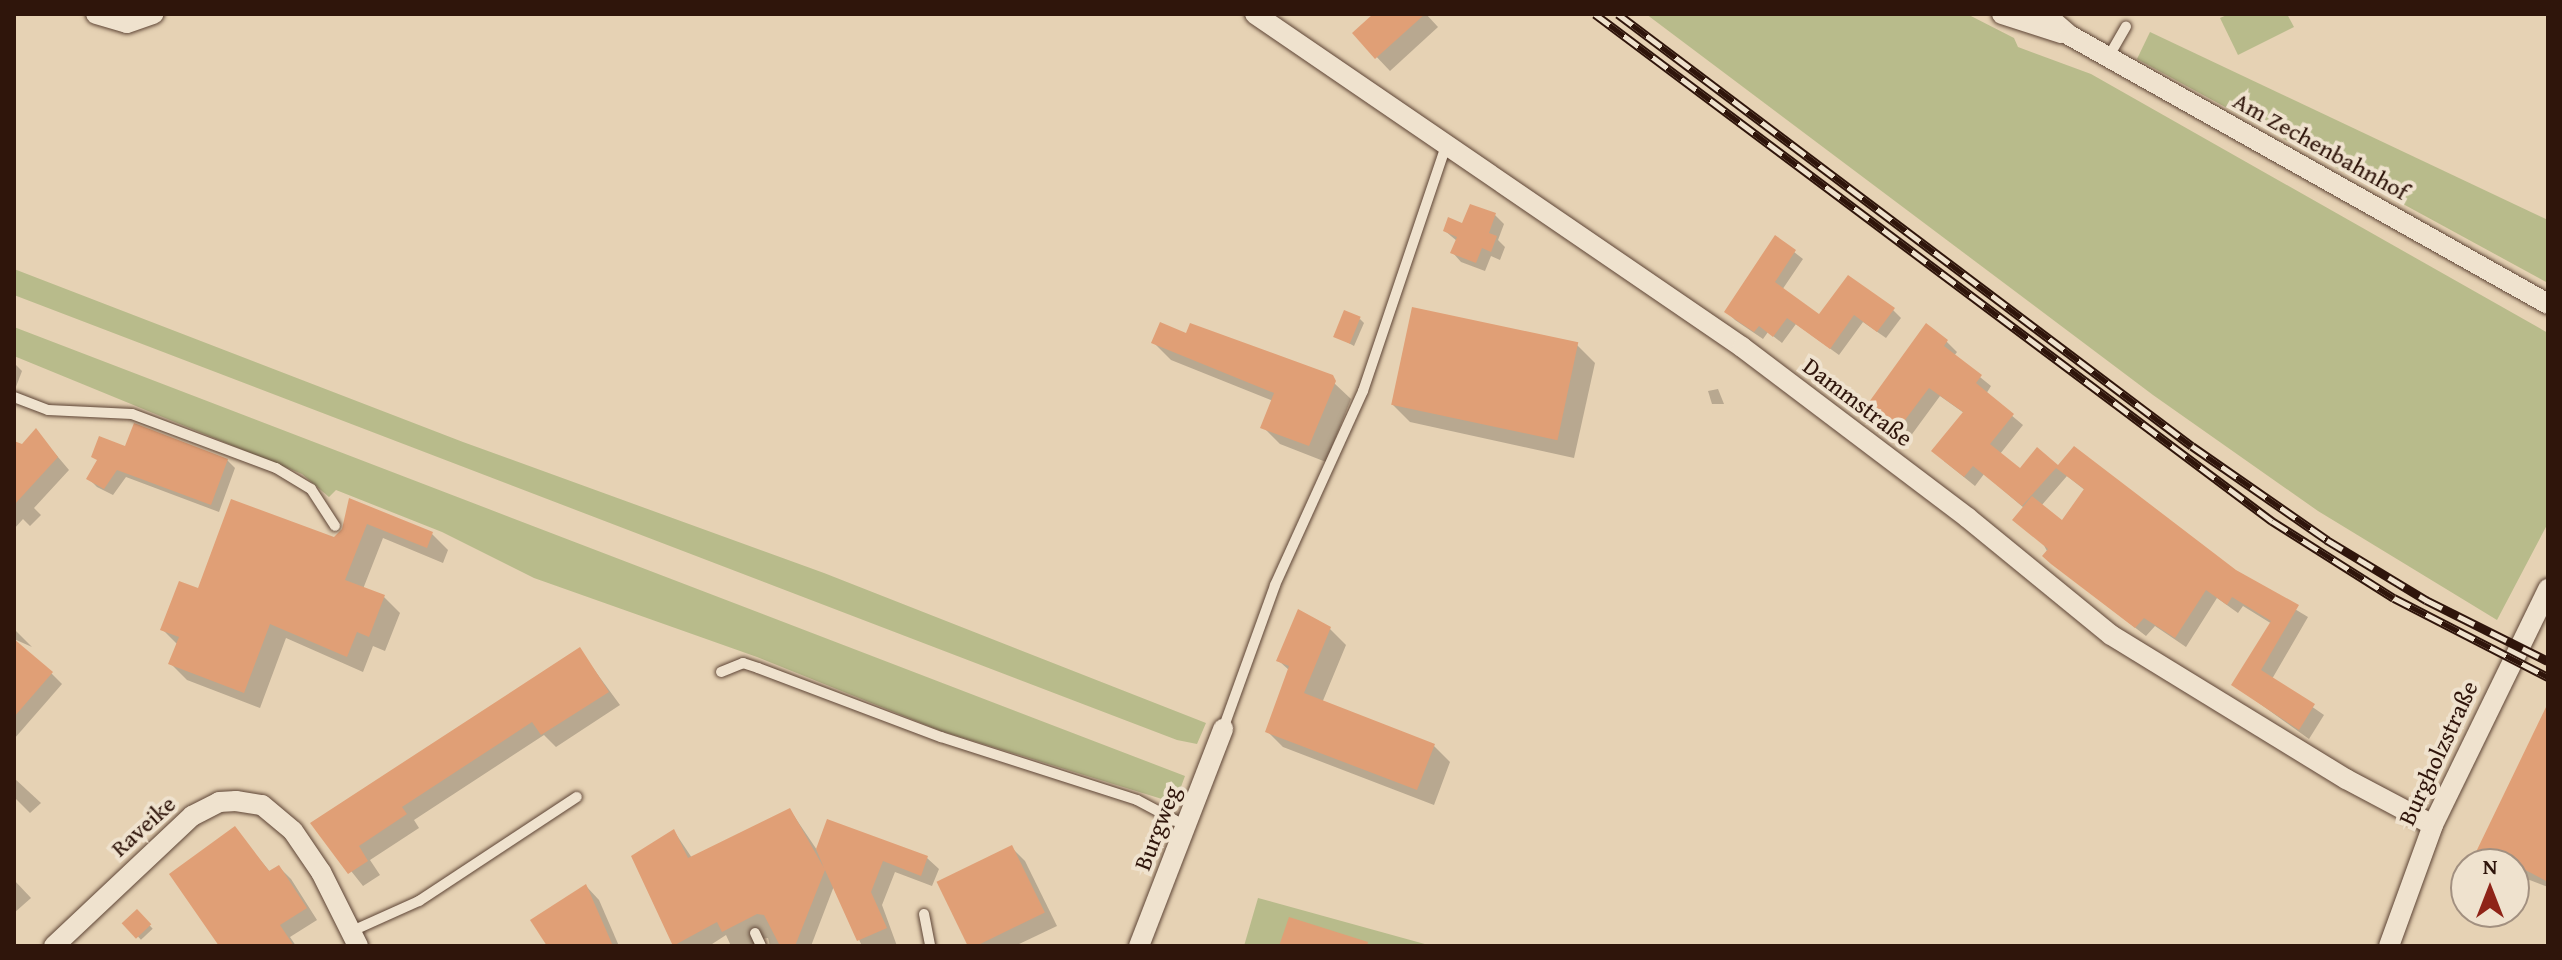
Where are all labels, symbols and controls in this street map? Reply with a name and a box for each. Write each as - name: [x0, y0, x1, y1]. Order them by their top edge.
- street label: Am Zechenbahnhof: [2228, 86, 2414, 206]
- street label: Dammstraße: [1798, 352, 1918, 452]
- street label: Burgholzstraße: [2392, 676, 2484, 830]
- street label: Burgweg: [1128, 782, 1186, 874]
- street label: Raveike: [105, 789, 181, 863]
- north arrow: [2450, 848, 2530, 928]
- text: N: [2483, 850, 2497, 882]

